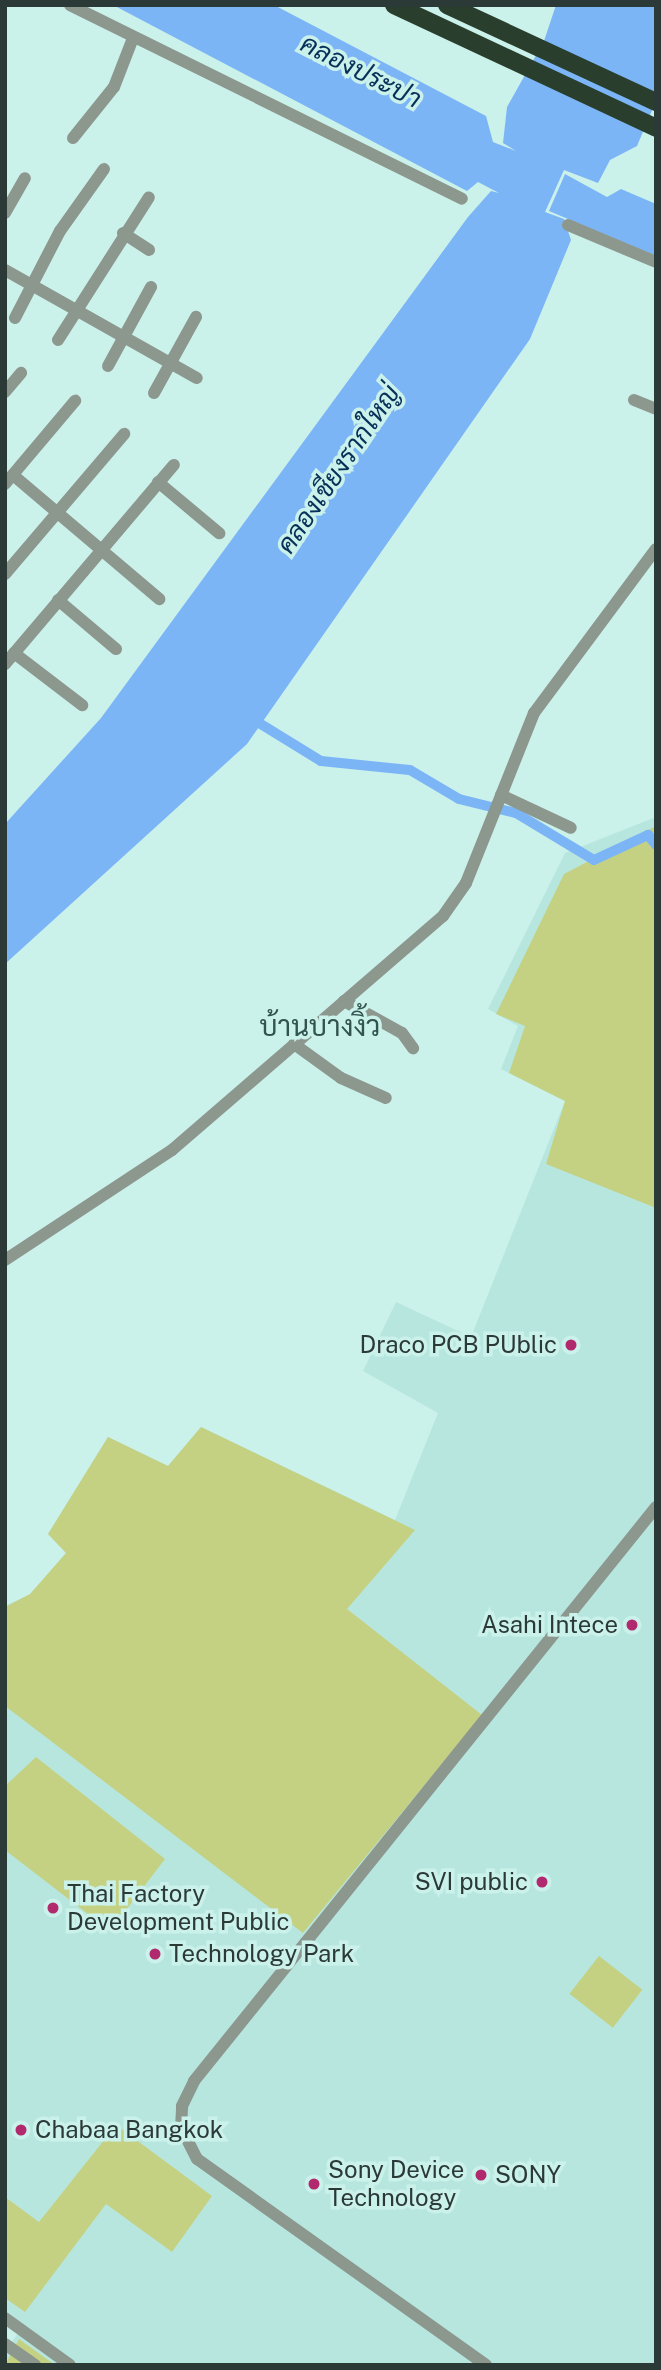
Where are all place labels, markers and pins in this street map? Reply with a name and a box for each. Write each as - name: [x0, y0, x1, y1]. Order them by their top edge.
- place label: Draco PCB PUblic: [359, 1331, 557, 1359]
- marker: Draco PCB PUblic: [563, 1337, 579, 1353]
- place label: Asahi Intece: [481, 1611, 618, 1639]
- marker: Asahi Intece: [624, 1617, 640, 1633]
- place label: SVI public: [415, 1868, 528, 1896]
- marker: SVI public: [534, 1874, 550, 1890]
- place label: Thai Factory Development Public: [67, 1880, 290, 1936]
- marker: Thai Factory Development Public: [45, 1900, 61, 1916]
- place label: Technology Park: [169, 1940, 354, 1968]
- marker: Technology Park: [147, 1946, 163, 1962]
- place label: Chabaa Bangkok: [35, 2116, 223, 2144]
- marker: Chabaa Bangkok: [13, 2122, 29, 2138]
- place label: Sony Device Technology: [328, 2156, 464, 2212]
- place label: SONY: [495, 2161, 561, 2189]
- marker: SONY: [473, 2167, 489, 2183]
- marker: Sony Device Technology: [306, 2176, 322, 2192]

